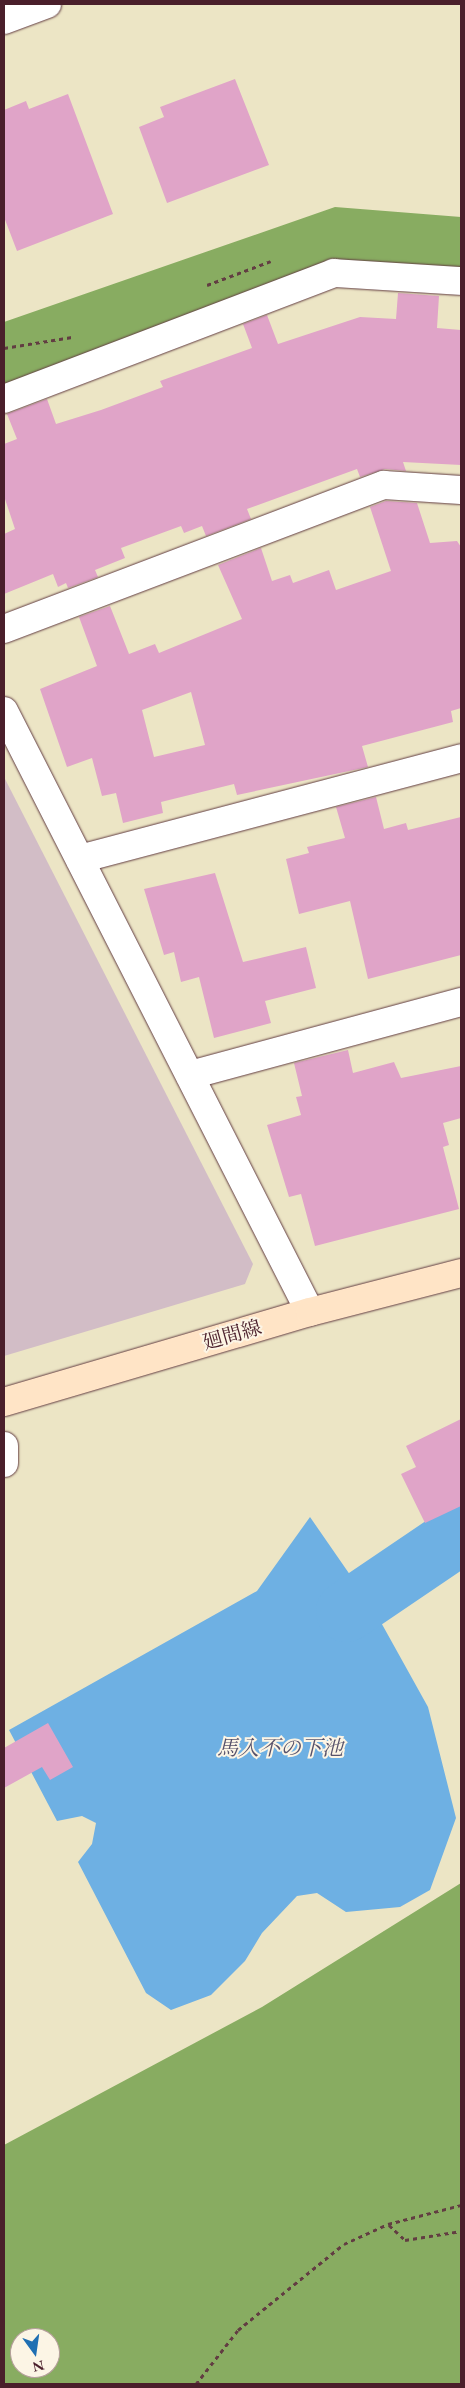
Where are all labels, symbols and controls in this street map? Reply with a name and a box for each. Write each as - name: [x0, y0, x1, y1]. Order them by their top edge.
- street label: 廻間線: [200, 1315, 264, 1355]
- water label: 馬入不の下池: [217, 1735, 343, 1761]
- north arrow: [10, 2328, 60, 2378]
- text: N: [31, 2356, 46, 2377]

